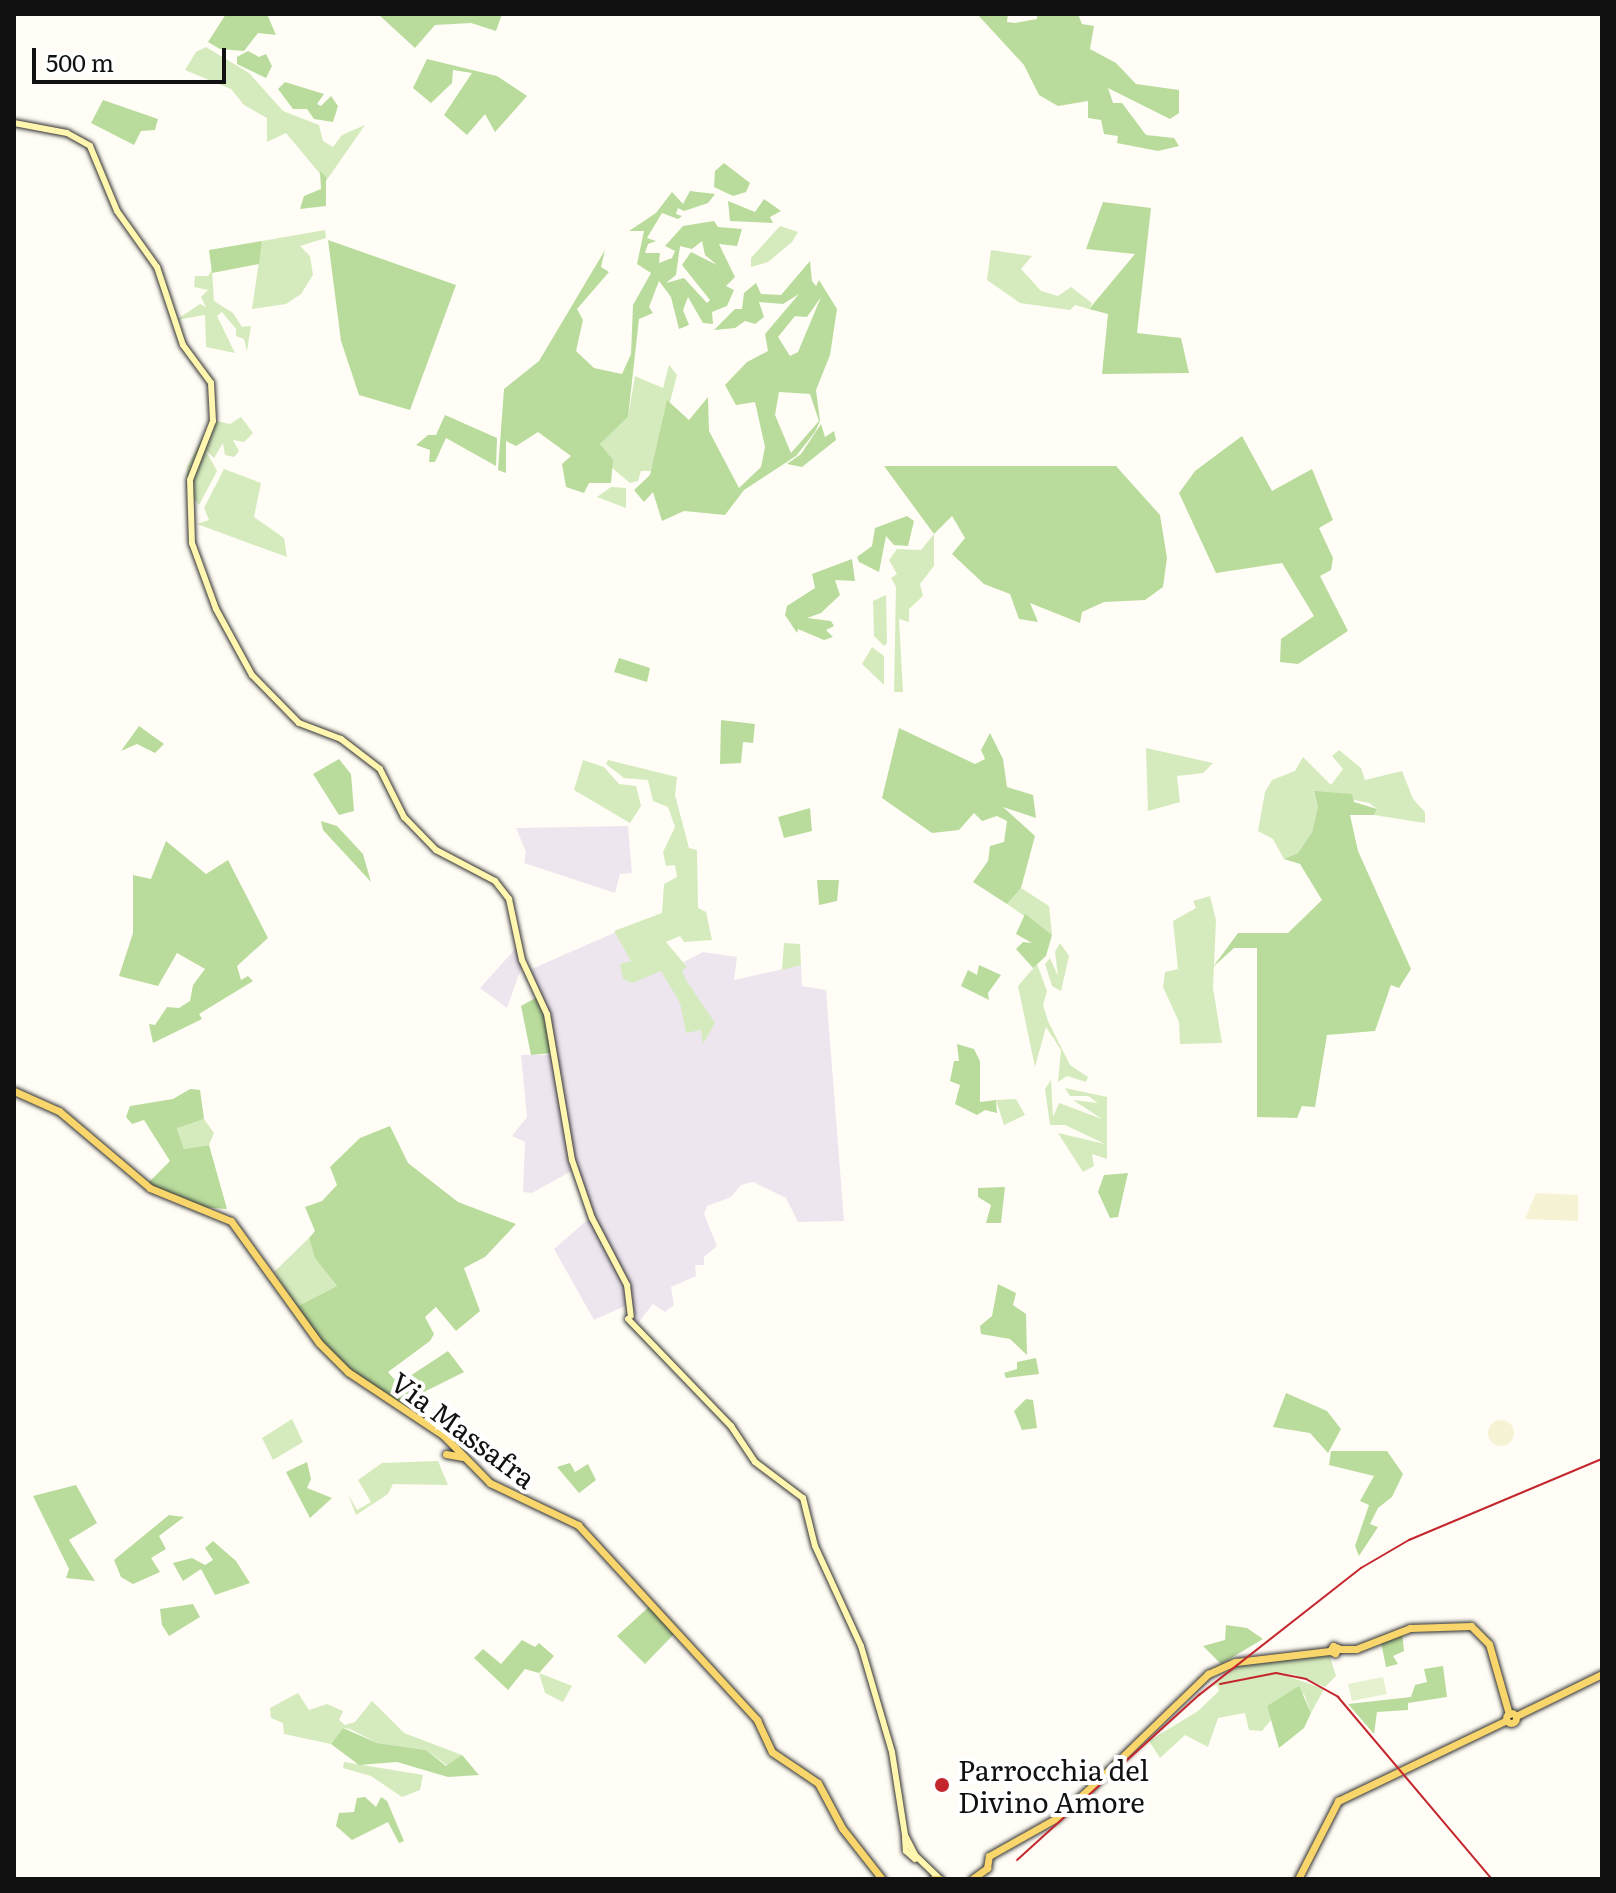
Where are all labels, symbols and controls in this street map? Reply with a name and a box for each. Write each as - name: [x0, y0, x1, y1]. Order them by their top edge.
- scale bar: [36, 32, 230, 82]
- text: 500 m: [46, 44, 114, 79]
- street label: Via Massafra: [385, 1364, 543, 1494]
- place label: Parrocchia del Divino Amore: [958, 1752, 1149, 1818]
- marker: Parrocchia del Divino Amore: [933, 1776, 951, 1794]

